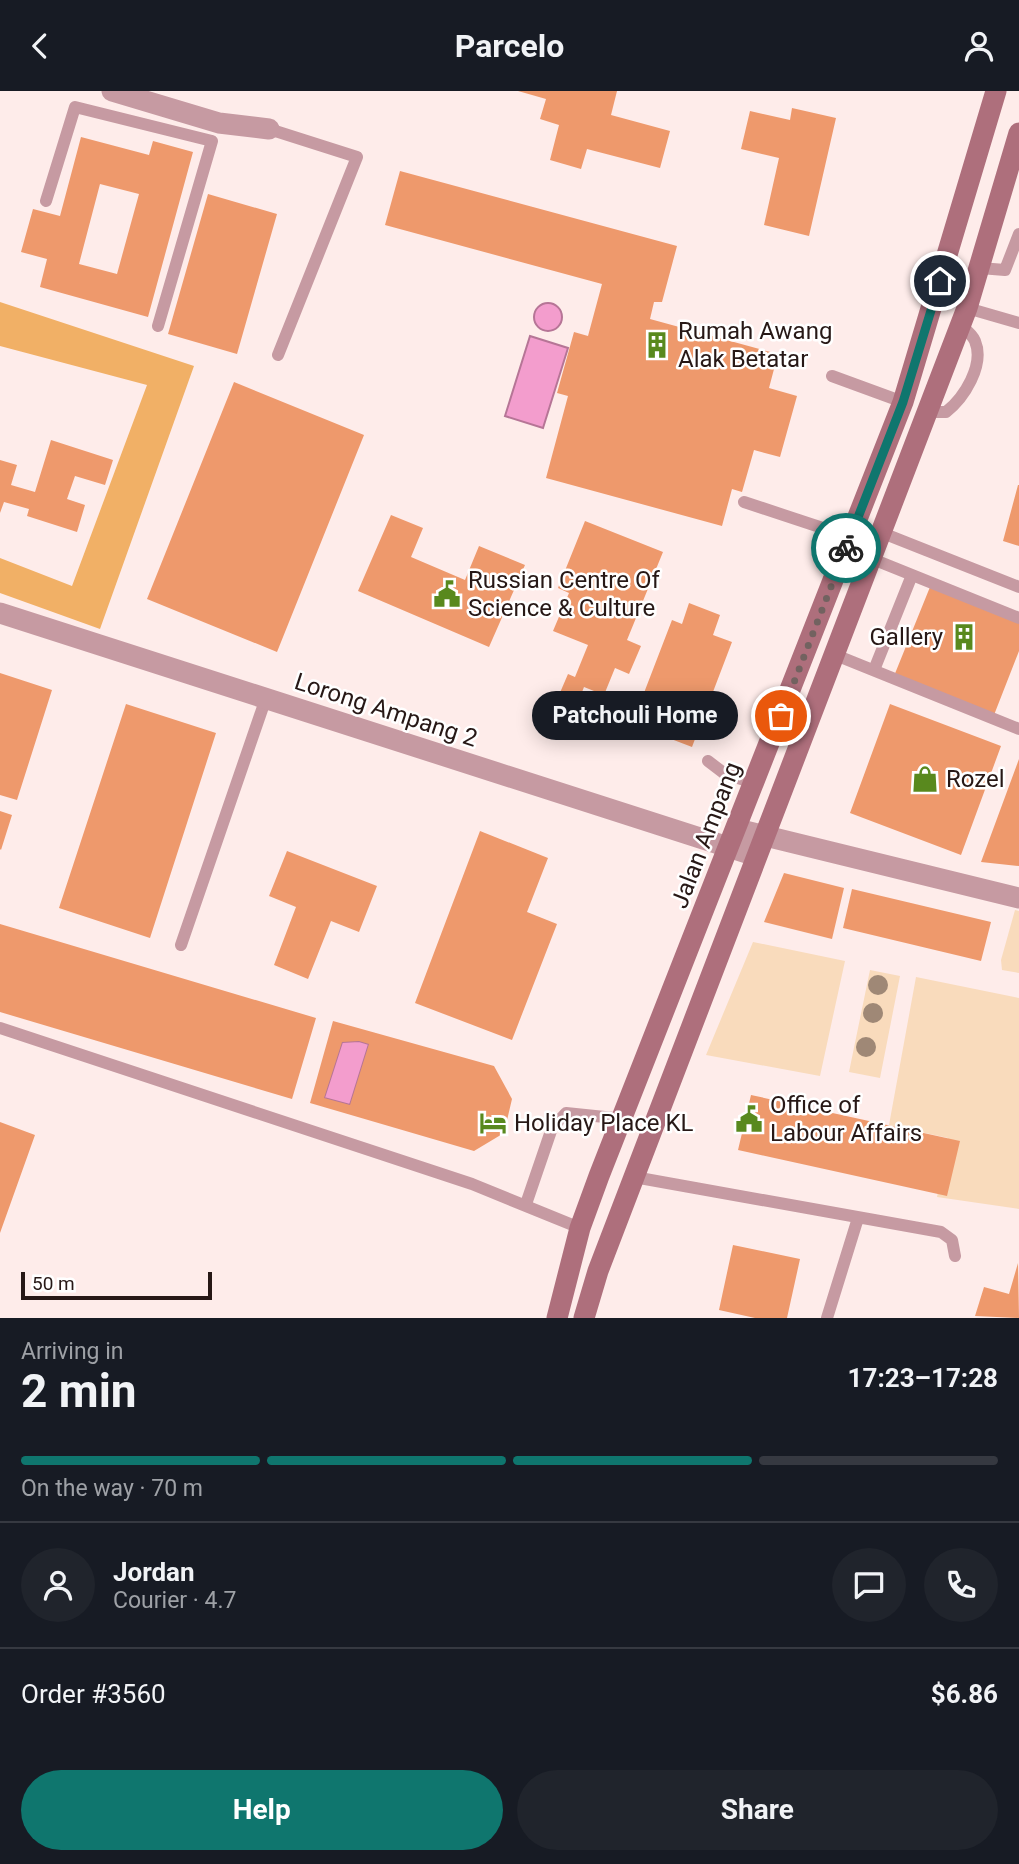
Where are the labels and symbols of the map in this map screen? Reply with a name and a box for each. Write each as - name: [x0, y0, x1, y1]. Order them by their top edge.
- pin: [910, 251, 970, 311]
- place label: Rumah Awang Alak Betatar: [678, 317, 832, 373]
- building icon: Rumah Awang Alak Betatar: [642, 330, 672, 360]
- courier: [811, 513, 881, 583]
- place label: Russian Centre Of Science & Culture: [468, 566, 660, 622]
- public building icon: Russian Centre Of Science & Culture: [432, 579, 462, 609]
- building icon: Gallery: [949, 622, 979, 652]
- place label: Gallery: [870, 623, 944, 651]
- street label: Lorong Ampang 2: [291, 667, 481, 753]
- pin: [751, 686, 811, 746]
- callout: Patchouli Home: [532, 691, 739, 741]
- street label: Jalan Ampang: [665, 758, 747, 912]
- shop icon: Rozel: [910, 764, 940, 794]
- place label: Rozel: [946, 765, 1005, 793]
- place label: Office of Labour Affairs: [770, 1091, 922, 1147]
- public building icon: Office of Labour Affairs: [734, 1104, 764, 1134]
- hotel icon: Holiday Place KL: [478, 1108, 508, 1138]
- place label: Holiday Place KL: [514, 1109, 694, 1137]
- scale bar: [21, 1269, 212, 1301]

